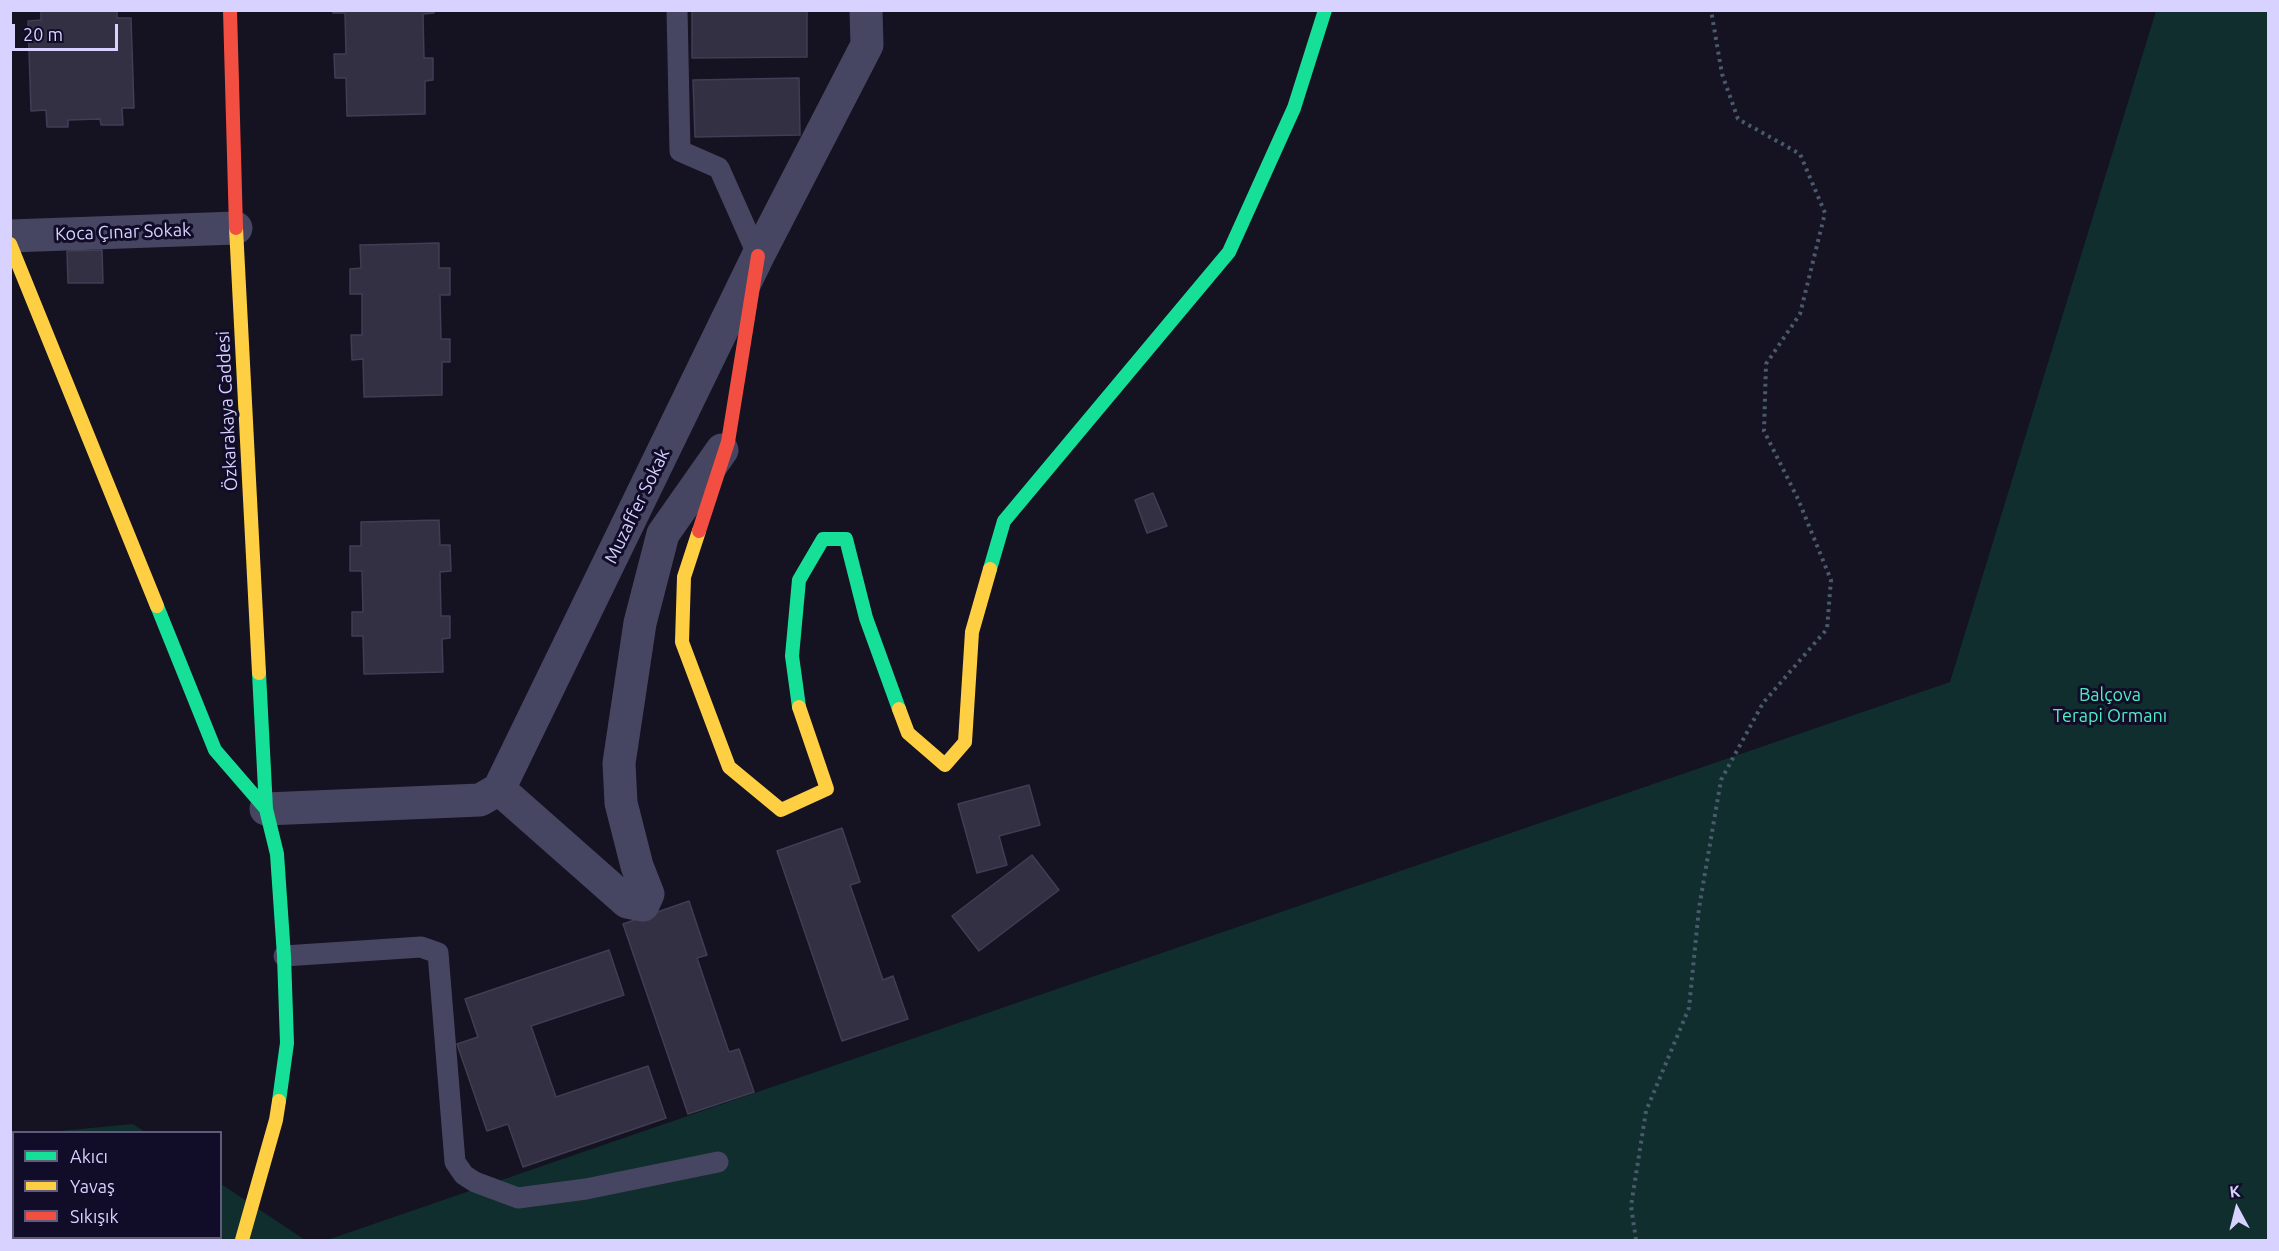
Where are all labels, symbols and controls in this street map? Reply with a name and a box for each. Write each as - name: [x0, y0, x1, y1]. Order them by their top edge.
- scale bar: [15, 12, 122, 50]
- text: 20 m: [23, 24, 63, 44]
- street label: Koca Çınar Sokak: [55, 219, 191, 245]
- street label: Özkarakaya Caddesi: [212, 330, 242, 492]
- street label: Muzaffer Sokak: [600, 445, 674, 567]
- park label: Balçova Terapi Ormanı: [2053, 684, 2167, 726]
- legend: [12, 1131, 222, 1239]
- text: Akıcı: [70, 1146, 108, 1166]
- text: Yavaş: [70, 1176, 115, 1196]
- north arrow: [2207, 1179, 2267, 1239]
- text: K: [2228, 1182, 2241, 1201]
- text: Sıkışık: [70, 1206, 119, 1226]

